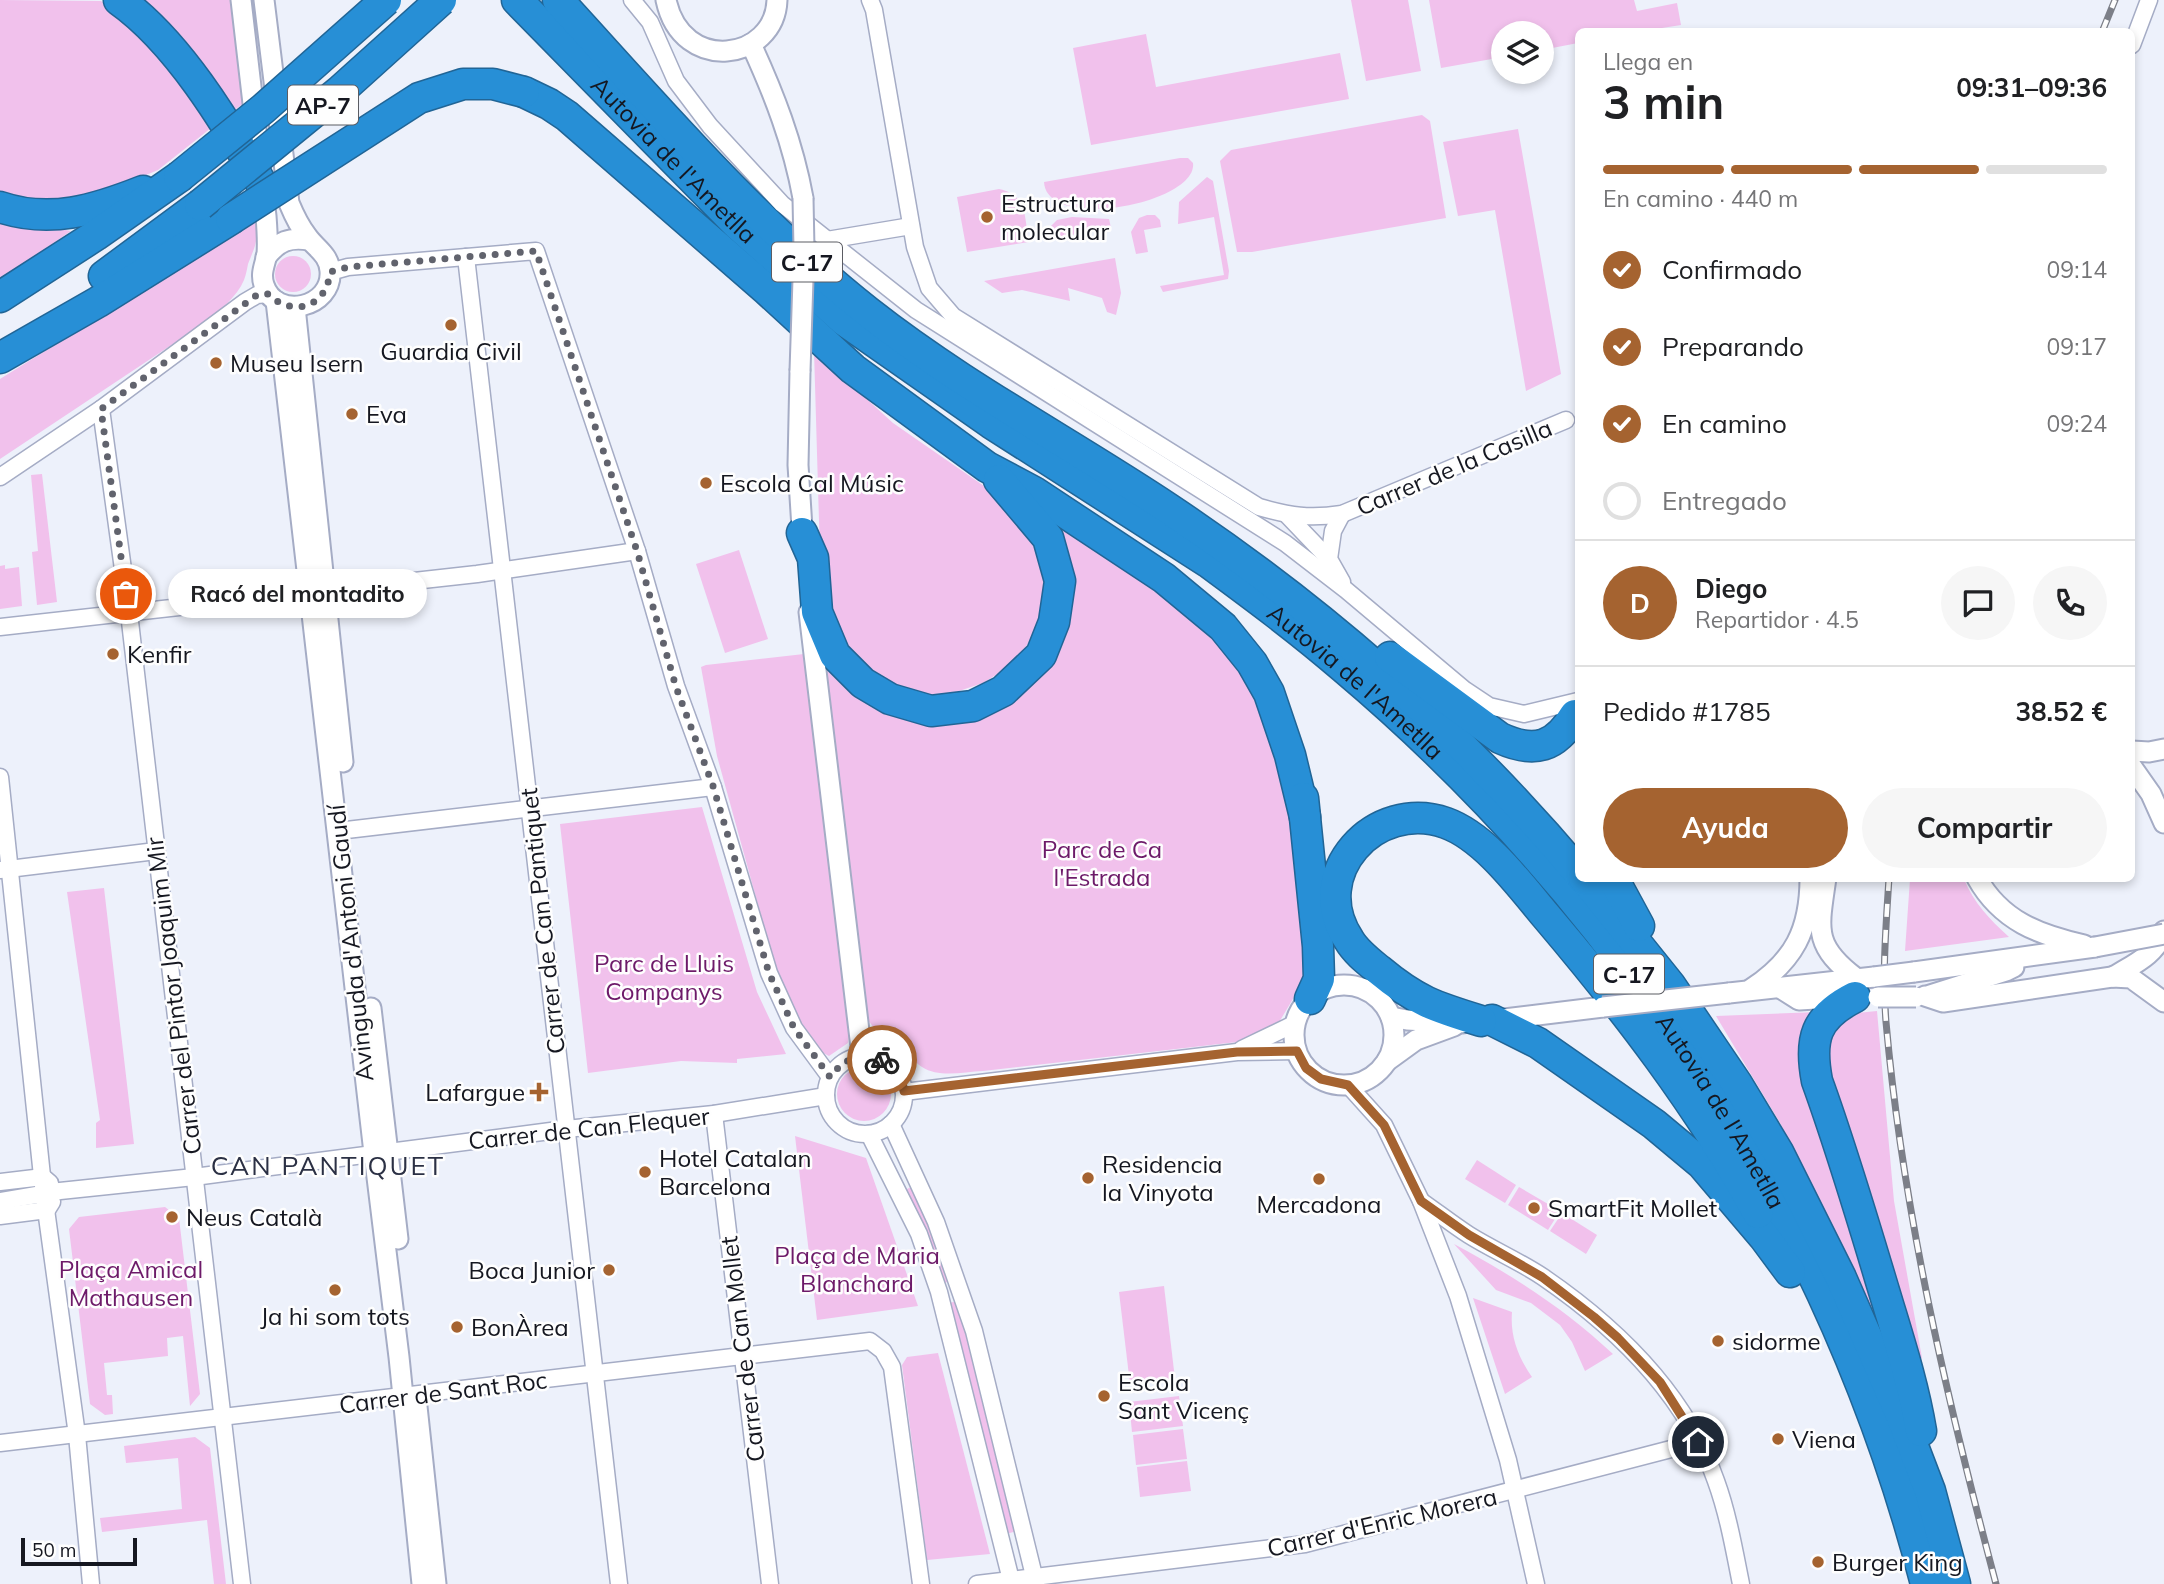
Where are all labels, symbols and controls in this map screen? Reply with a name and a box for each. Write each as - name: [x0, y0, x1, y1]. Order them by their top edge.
- map controls: [1491, 21, 1554, 84]
- button: layers: [1491, 21, 1554, 84]
- text: Llega en: [1603, 47, 1693, 76]
- street label: Autovia de l'Ametlla: [585, 70, 763, 250]
- text: 09:31–09:36: [1956, 71, 2107, 104]
- text: 3 min: [1603, 73, 1724, 131]
- road number: AP-7: [288, 86, 358, 124]
- text: En camino · 440 m: [1603, 184, 1798, 213]
- place label: Estructura molecular: [1001, 188, 1115, 246]
- marker: Estructura molecular: [979, 209, 995, 225]
- road number: C-17: [772, 243, 842, 282]
- icon: check: [1603, 251, 1641, 289]
- text: Confirmado: [1662, 253, 1802, 286]
- text: 09:14: [2047, 255, 2107, 284]
- marker: Guardia Civil: [443, 317, 459, 333]
- icon: check: [1603, 328, 1641, 366]
- text: Preparando: [1662, 330, 1804, 363]
- text: 09:17: [2047, 332, 2107, 361]
- place label: Guardia Civil: [380, 336, 522, 366]
- place label: Museu Isern: [230, 348, 363, 378]
- marker: Museu Isern: [208, 355, 224, 371]
- place label: Eva: [366, 399, 407, 429]
- icon: check: [1603, 405, 1641, 443]
- marker: Eva: [344, 406, 360, 422]
- text: En camino: [1662, 407, 1787, 440]
- text: 09:24: [2047, 409, 2107, 438]
- street label: Carrer de la Casilla: [1352, 412, 1556, 522]
- place label: Escola Cal Músic: [720, 468, 904, 498]
- marker: Escola Cal Músic: [698, 475, 714, 491]
- text: Entregado: [1662, 484, 1787, 517]
- pin: [96, 564, 156, 624]
- button: chat: [1941, 566, 2015, 640]
- button: phone: [2033, 566, 2107, 640]
- callout: Racó del montadito: [168, 570, 427, 618]
- text: Diego: [1695, 572, 1767, 605]
- icon: bag: [107, 575, 145, 613]
- text: Racó del montadito: [190, 579, 405, 608]
- text: D: [1630, 587, 1650, 620]
- street label: Autovia de l'Ametlla: [1262, 597, 1450, 766]
- text: Repartidor · 4.5: [1695, 605, 1859, 634]
- place label: Kenfir: [127, 639, 192, 669]
- marker: Kenfir: [105, 646, 121, 662]
- text: Pedido #1785: [1603, 695, 1771, 728]
- text: 38.52 €: [2015, 695, 2107, 728]
- street label: Carrer de Can Pantiquet: [513, 786, 571, 1056]
- button: Ayuda: [1603, 788, 1848, 868]
- button: Compartir: [1862, 788, 2107, 868]
- street label: Avinguda d'Antoni Gaudí: [320, 802, 379, 1083]
- park label: Parc de Ca l'Estrada: [1042, 834, 1162, 892]
- street label: Carrer del Pintor Joaquim Mir: [139, 835, 207, 1157]
- park label: Parc de Lluis Companys: [594, 948, 734, 1006]
- road number: C-17: [1594, 954, 1664, 993]
- street label: Autovia de l'Ametlla: [1650, 1008, 1792, 1214]
- courier: [847, 1025, 917, 1095]
- icon: bike: [863, 1041, 901, 1079]
- place label: Lafargue: [425, 1077, 525, 1107]
- marker: Lafargue: [531, 1084, 547, 1100]
- street label: Carrer de Can Flequer: [467, 1100, 711, 1156]
- place label: Hotel Catalan Barcelona: [659, 1143, 812, 1201]
- district label: CAN PANTIQUET: [211, 1149, 445, 1182]
- place label: Residencia la Vinyota: [1102, 1149, 1223, 1207]
- marker: Hotel Catalan Barcelona: [637, 1164, 653, 1180]
- marker: Residencia la Vinyota: [1080, 1170, 1096, 1186]
- marker: Mercadona: [1311, 1171, 1327, 1187]
- place label: Mercadona: [1257, 1189, 1381, 1219]
- place label: SmartFit Mollet: [1548, 1193, 1717, 1223]
- marker: SmartFit Mollet: [1526, 1200, 1542, 1216]
- place label: Neus Català: [186, 1202, 322, 1232]
- marker: Neus Català: [164, 1209, 180, 1225]
- street label: Carrer de Can Mollet: [713, 1234, 771, 1464]
- park label: Plaça de Maria Blanchard: [774, 1240, 940, 1298]
- park label: Plaça Amical Mathausen: [59, 1254, 203, 1312]
- place label: Boca Junior: [469, 1255, 595, 1285]
- marker: Boca Junior: [601, 1262, 617, 1278]
- marker: Ja hi som tots: [327, 1282, 343, 1298]
- place label: Ja hi som tots: [260, 1301, 410, 1331]
- place label: BonÀrea: [471, 1312, 569, 1342]
- marker: BonÀrea: [449, 1319, 465, 1335]
- place label: sidorme: [1732, 1326, 1821, 1356]
- marker: sidorme: [1710, 1333, 1726, 1349]
- street label: Carrer de Sant Roc: [337, 1364, 549, 1420]
- place label: Escola Sant Vicenç: [1118, 1367, 1249, 1425]
- marker: Escola Sant Vicenç: [1096, 1388, 1112, 1404]
- pin: [1668, 1412, 1728, 1472]
- icon: home: [1679, 1423, 1717, 1461]
- place label: Viena: [1792, 1424, 1856, 1454]
- marker: Viena: [1770, 1431, 1786, 1447]
- street label: Carrer d'Enric Morera: [1264, 1481, 1500, 1563]
- scale bar: [21, 1535, 136, 1567]
- text: 50 m: [32, 1538, 76, 1562]
- place label: Burger King: [1832, 1547, 1963, 1577]
- marker: Burger King: [1810, 1554, 1826, 1570]

